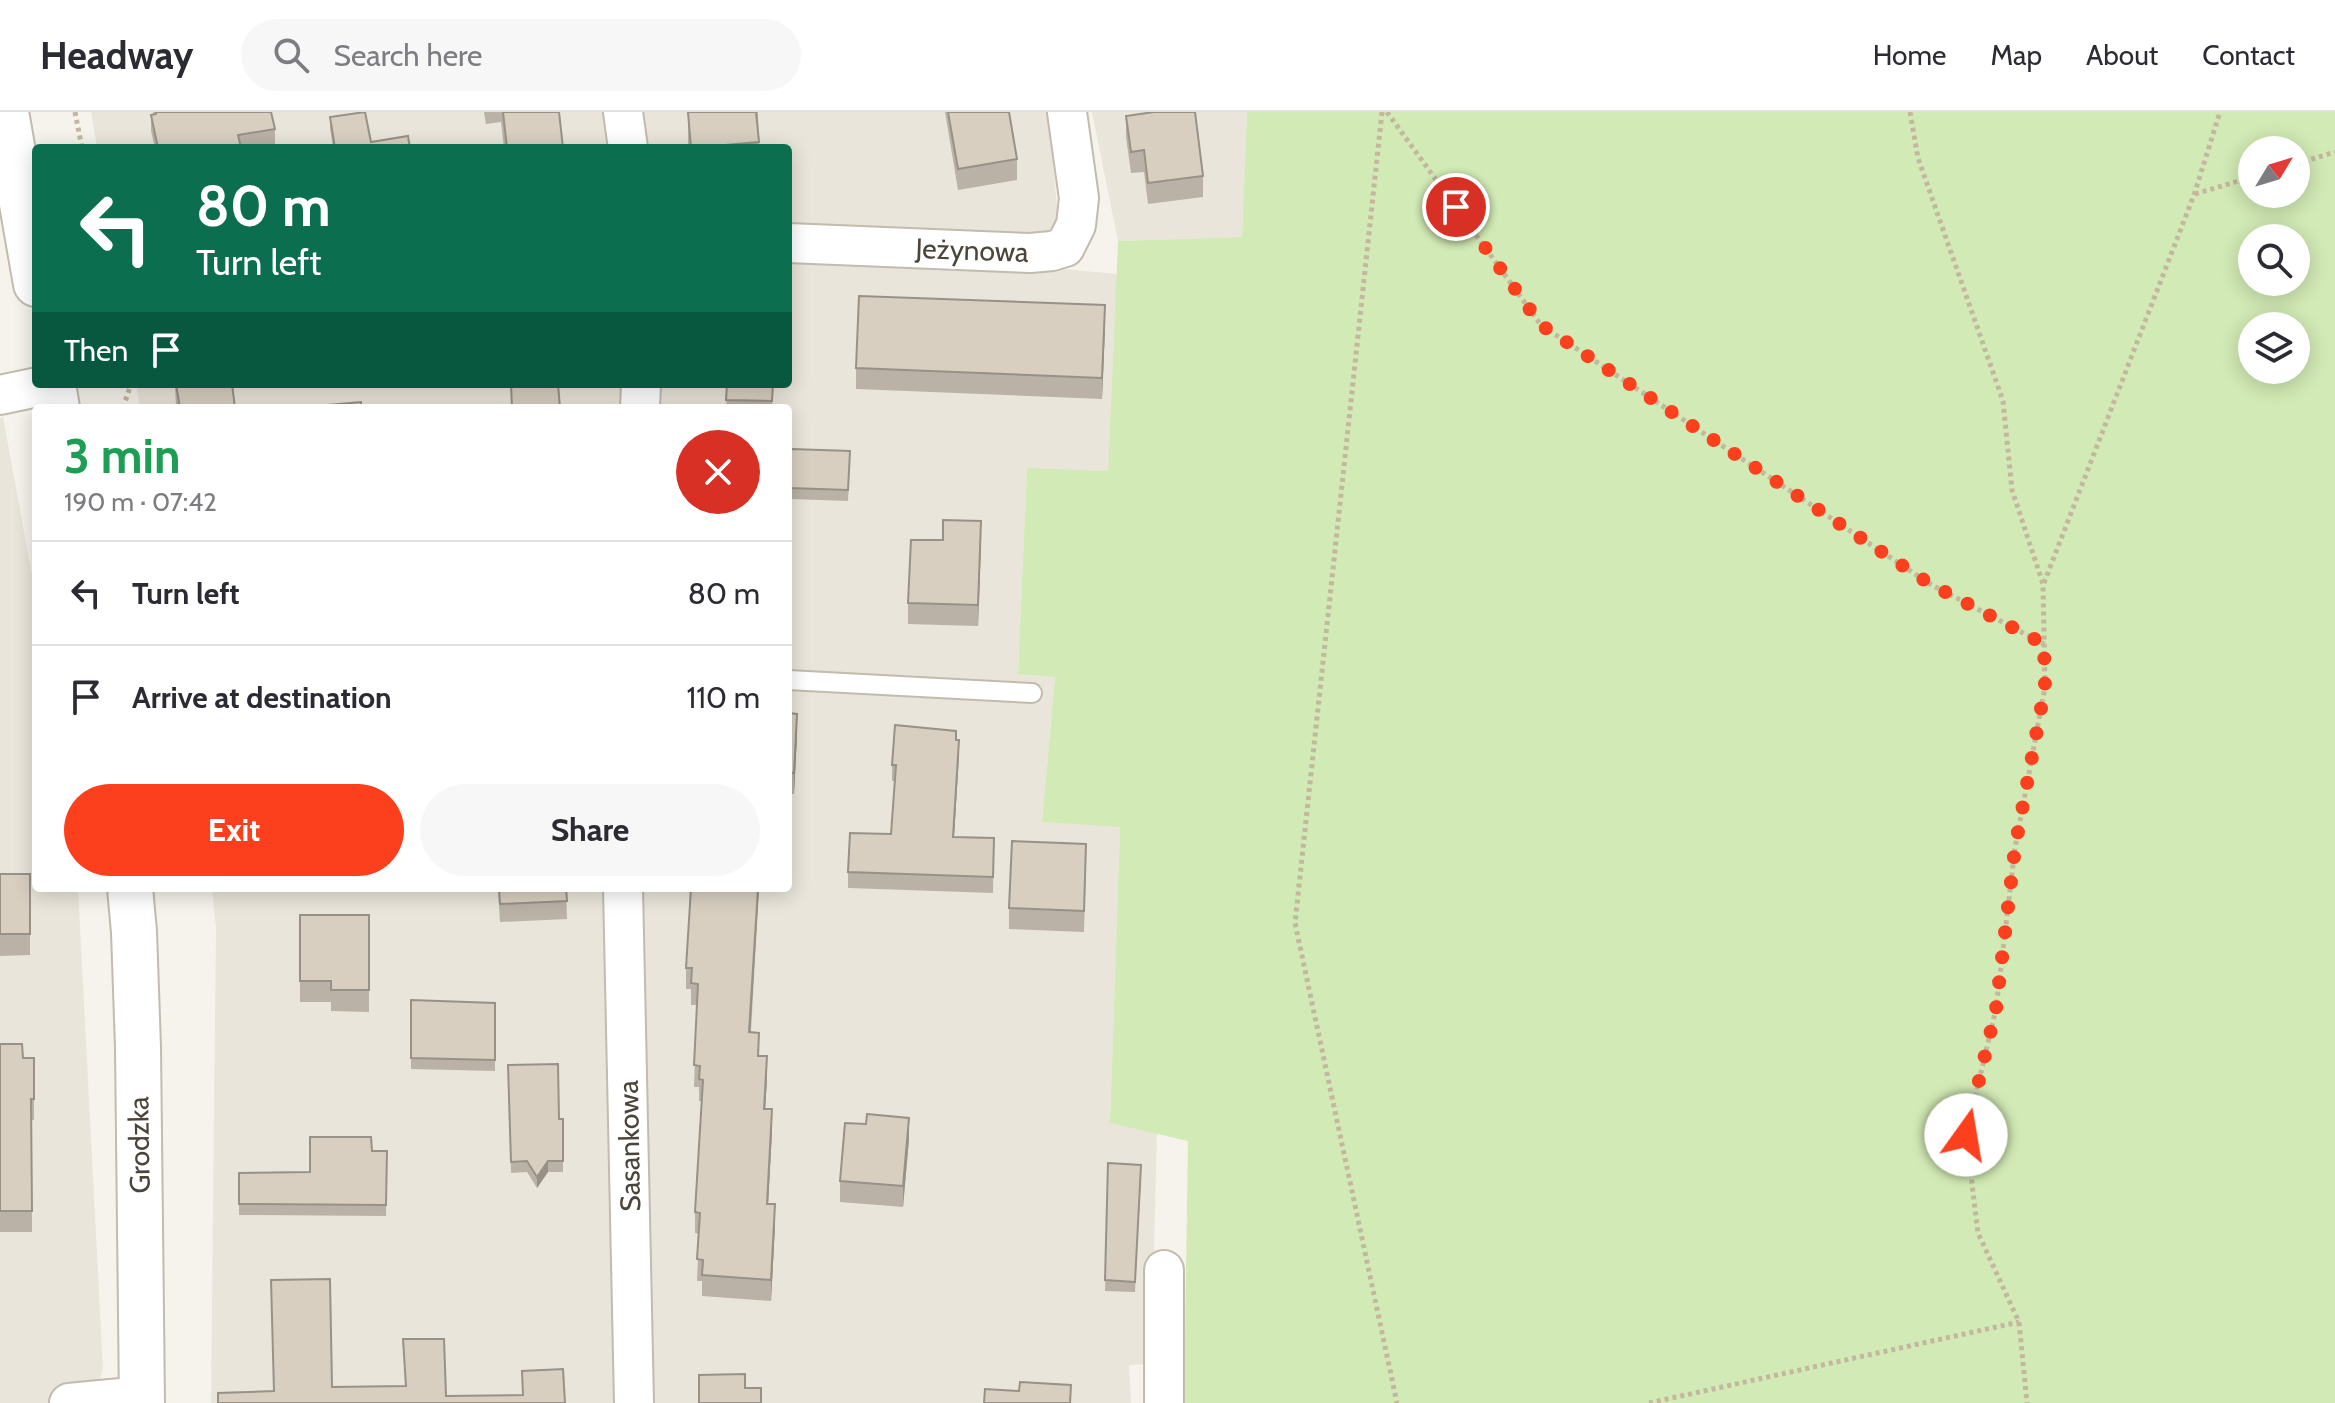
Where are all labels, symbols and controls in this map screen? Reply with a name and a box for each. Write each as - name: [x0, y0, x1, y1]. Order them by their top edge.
- search box: [241, 19, 801, 91]
- text: Headway: [40, 32, 193, 79]
- icon: search: [269, 33, 313, 77]
- text: Search here: [333, 37, 482, 74]
- text: Home: [1873, 38, 1946, 72]
- text: Map: [1990, 38, 2042, 72]
- text: About: [2086, 38, 2158, 72]
- text: Contact: [2202, 38, 2295, 72]
- north arrow: [2238, 136, 2310, 208]
- map controls: [2238, 136, 2310, 384]
- text: 80 m: [196, 172, 331, 240]
- pin: [1422, 173, 1490, 241]
- icon: left: [64, 176, 168, 280]
- icon: arrive: [1434, 185, 1478, 229]
- button: search: [2238, 224, 2310, 296]
- street label: Jeżynowa: [914, 231, 1030, 269]
- text: Turn left: [196, 240, 321, 284]
- button: layers: [2238, 312, 2310, 384]
- icon: arrive: [144, 328, 188, 372]
- text: Then: [64, 332, 128, 369]
- text: 3 min: [64, 427, 180, 485]
- button: close: [676, 430, 760, 514]
- text: 190 m · 07:42: [64, 486, 217, 518]
- icon: left: [64, 571, 108, 615]
- text: Turn left: [132, 575, 240, 612]
- text: 80 m: [688, 575, 760, 612]
- icon: arrive: [64, 675, 108, 719]
- text: Arrive at destination: [132, 679, 392, 716]
- text: 110 m: [686, 679, 760, 716]
- button: Exit: [64, 784, 404, 876]
- button: Share: [420, 784, 760, 876]
- street label: Sasankowa: [611, 1080, 647, 1212]
- position arrow: [1924, 1093, 2008, 1177]
- street label: Grodzka: [121, 1096, 157, 1194]

